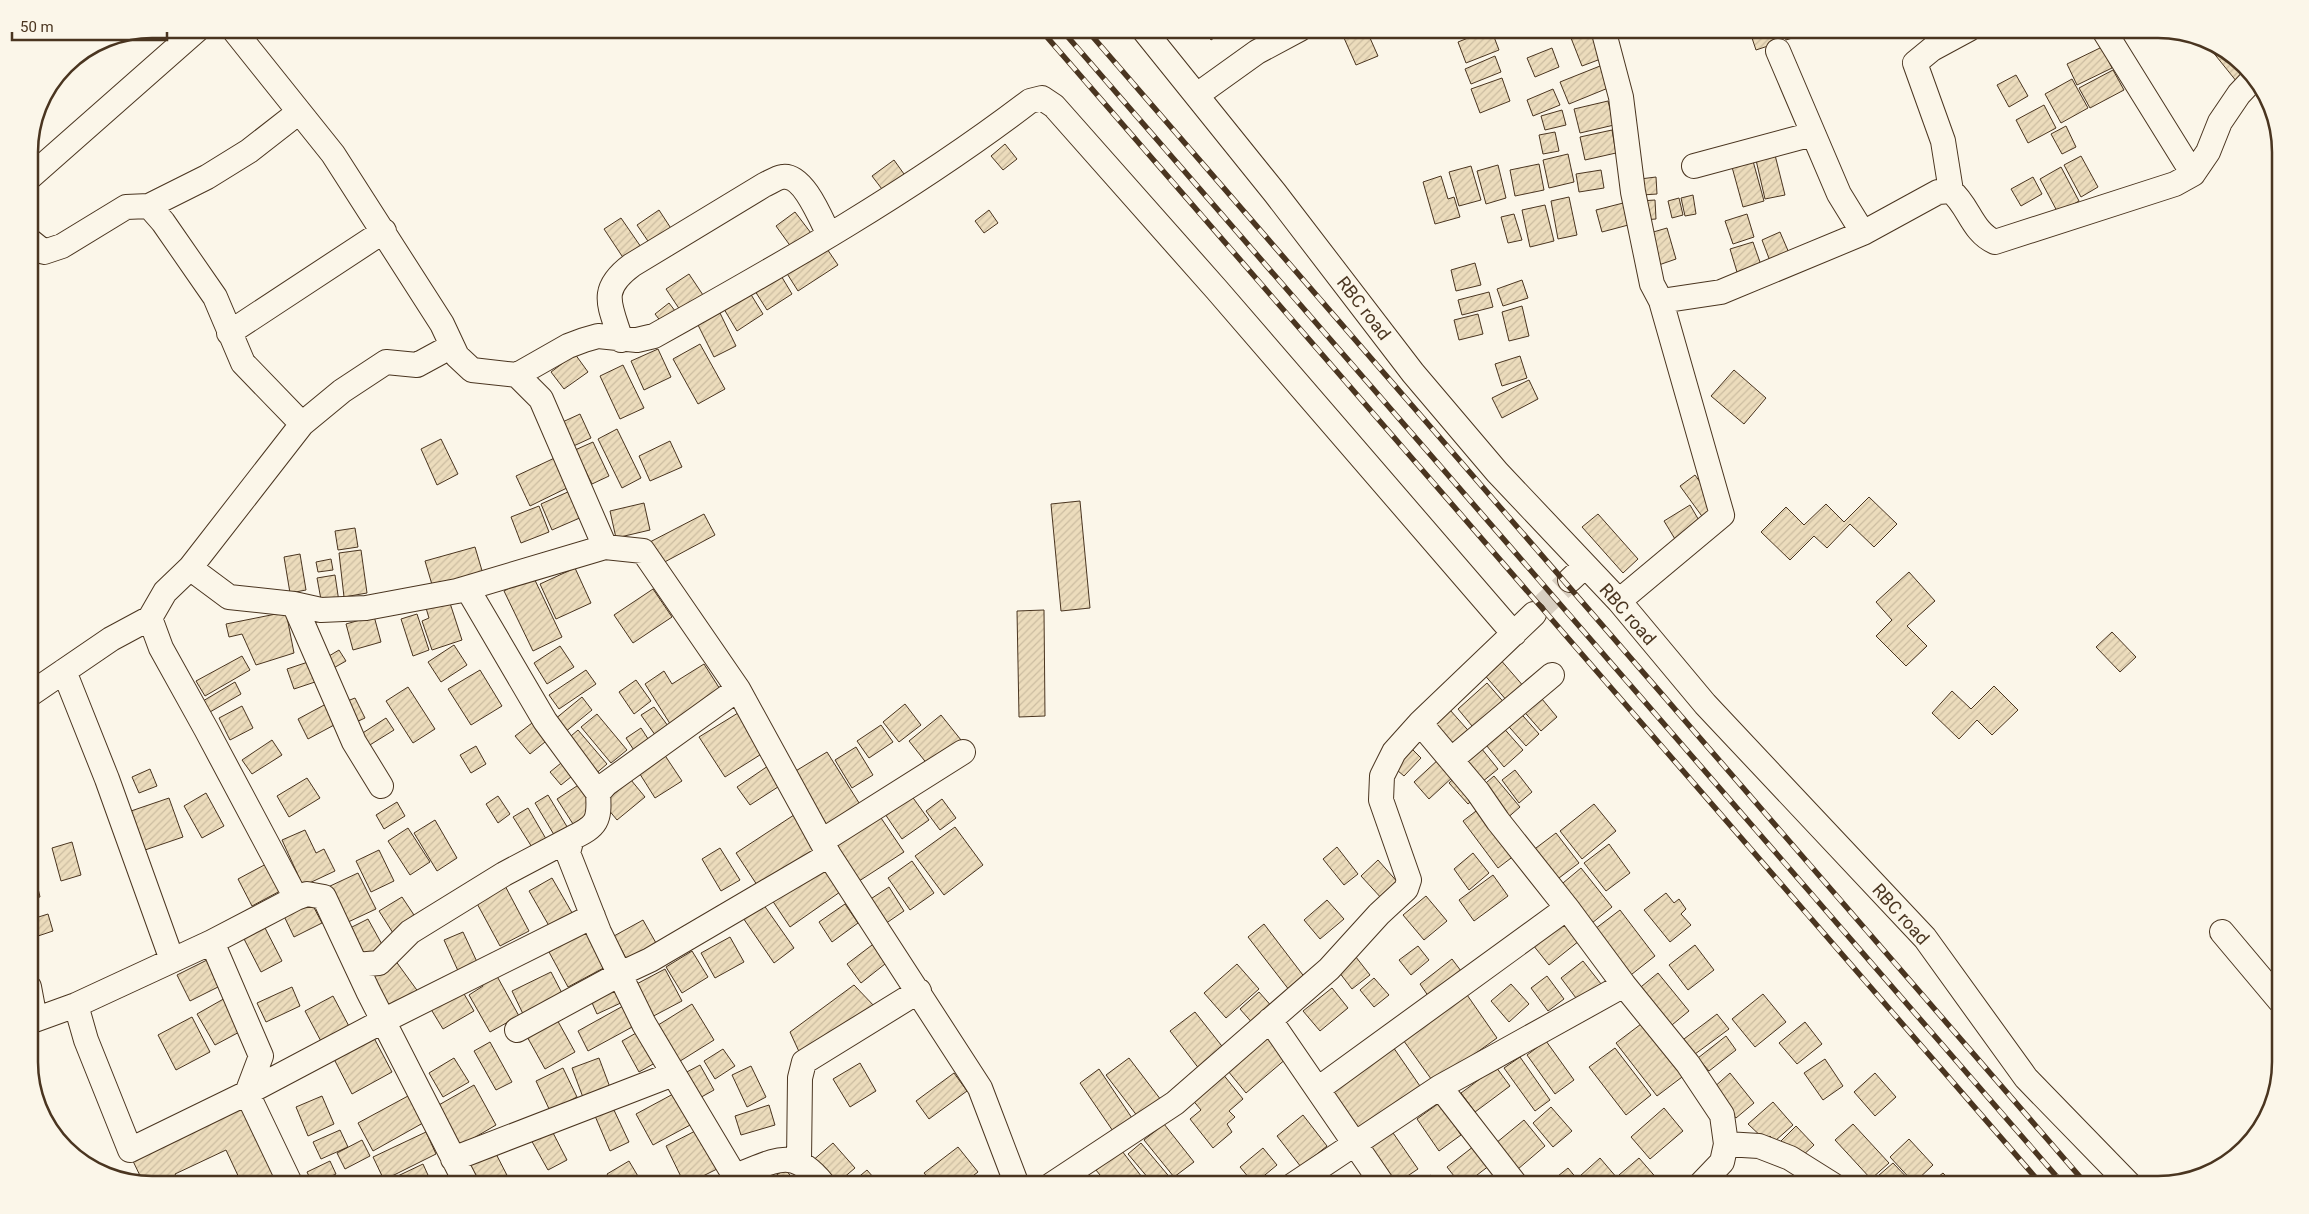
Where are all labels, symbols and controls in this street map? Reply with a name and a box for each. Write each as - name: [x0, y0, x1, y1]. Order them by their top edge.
- scale bar: [12, 10, 168, 42]
- text: 50 m: [20, 18, 54, 36]
- street label: RBC road: [1333, 272, 1395, 344]
- street label: RBC road: [1596, 579, 1660, 649]
- street label: RBC road: [1868, 879, 1934, 949]

